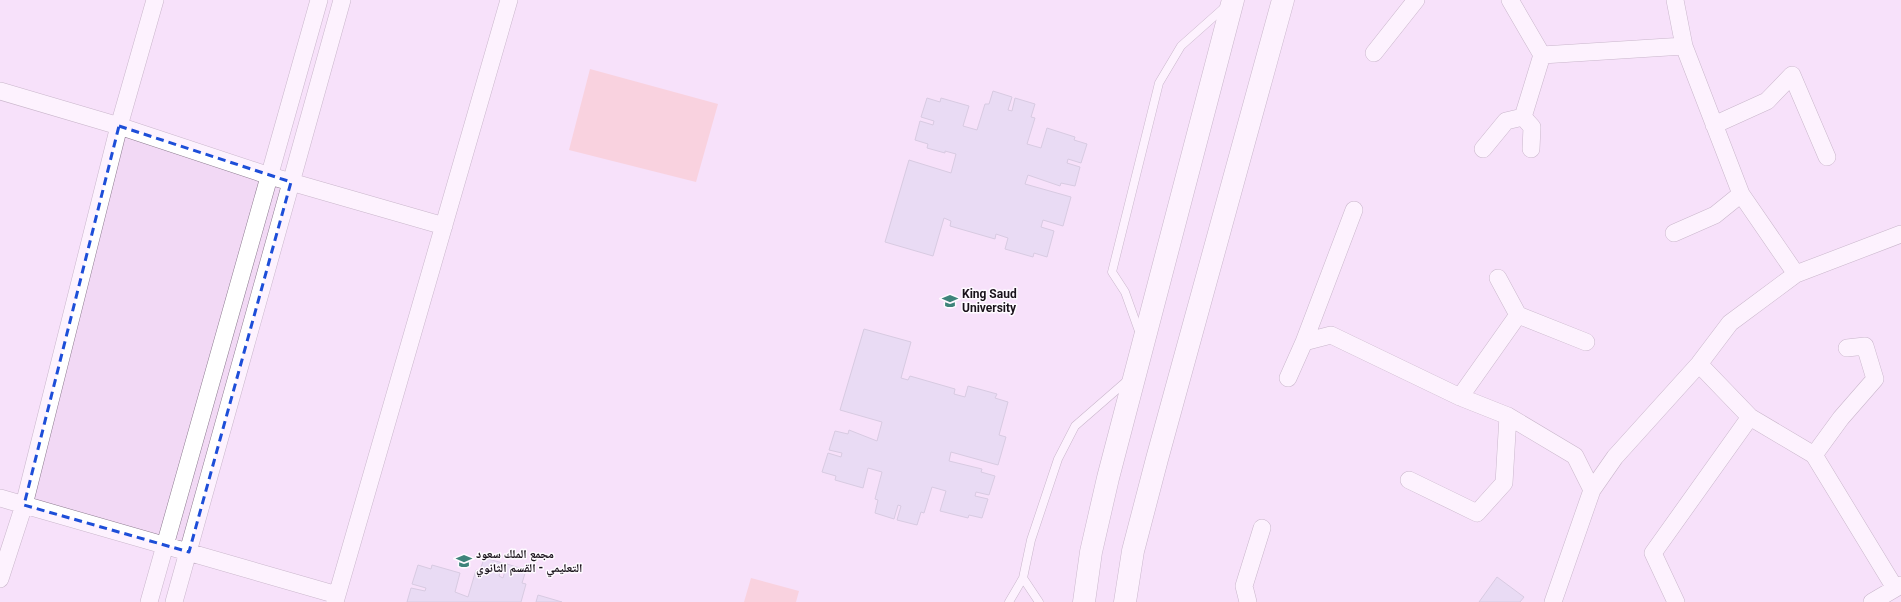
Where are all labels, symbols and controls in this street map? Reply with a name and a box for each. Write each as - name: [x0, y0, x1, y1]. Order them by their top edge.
- place label: King Saud University: [962, 287, 1017, 315]
- school or university icon: King Saud University: [941, 292, 959, 310]
- place label: مجمع الملك سعود التعليمي - القسم الثانوي: [476, 547, 582, 578]
- school or university icon: مجمع الملك سعود التعليمي - القسم الثانوي: [455, 552, 473, 570]

